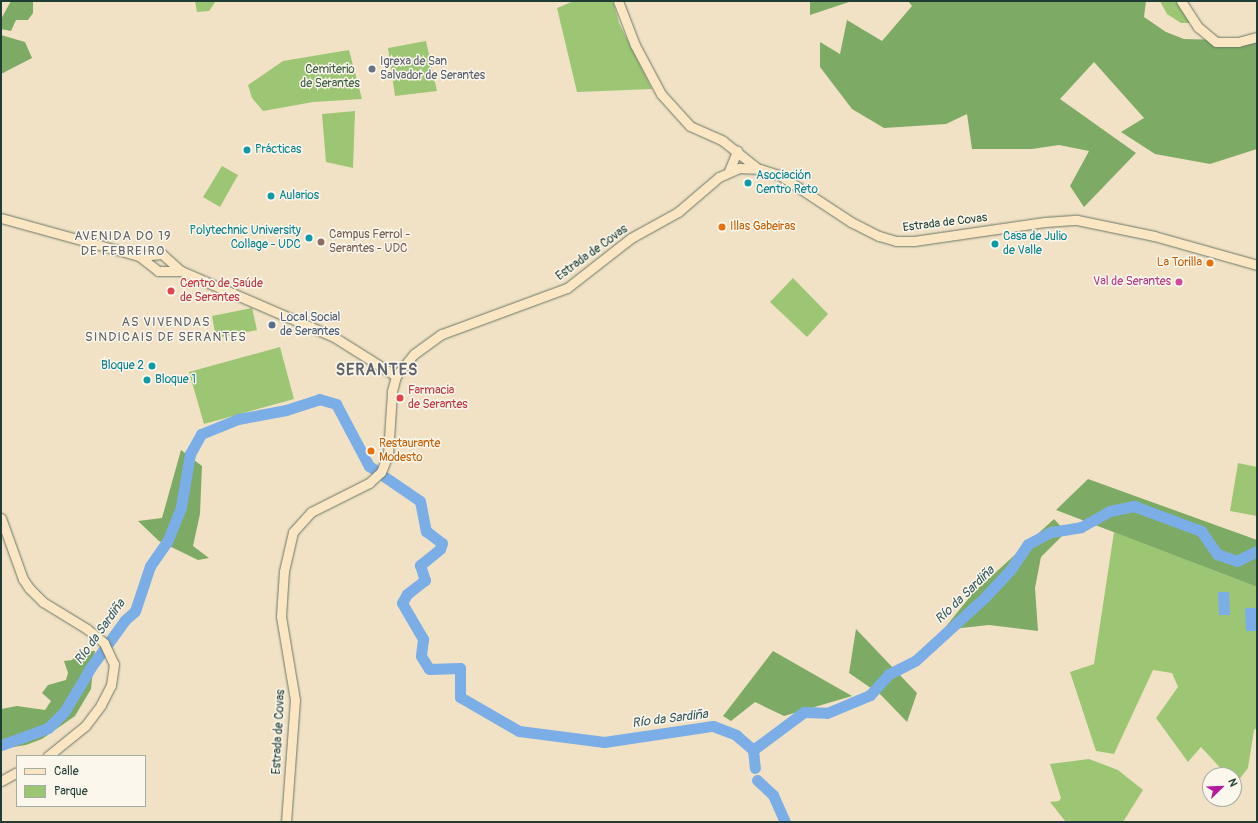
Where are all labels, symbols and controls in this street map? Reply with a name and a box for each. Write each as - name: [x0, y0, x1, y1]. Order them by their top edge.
- place label: Igrexa de San Salvador de Serantes: [380, 55, 485, 83]
- park label: Cemiterio de Serantes: [300, 63, 360, 91]
- marker: Igrexa de San Salvador de Serantes: [367, 64, 377, 74]
- place label: Prácticas: [255, 143, 301, 157]
- marker: Prácticas: [242, 145, 252, 155]
- place label: Asociación Centro Reto: [756, 169, 818, 197]
- marker: Asociación Centro Reto: [743, 178, 753, 188]
- place label: Aularios: [279, 189, 319, 203]
- marker: Aularios: [266, 191, 276, 201]
- street label: Estrada de Covas: [902, 211, 988, 235]
- place label: Illas Gabeiras: [730, 220, 795, 234]
- street label: Estrada de Covas: [553, 222, 631, 284]
- marker: Illas Gabeiras: [717, 222, 727, 232]
- place label: Polytechnic University Collage - UDC: [190, 224, 301, 252]
- place label: Campus Ferrol - Serantes - UDC: [329, 228, 410, 256]
- district label: AVENIDA DO 19 DE FEBREIRO: [74, 229, 172, 260]
- place label: Casa de Julio de Valle: [1003, 230, 1067, 258]
- marker: Polytechnic University Collage - UDC: [304, 233, 314, 243]
- marker: Campus Ferrol - Serantes - UDC: [316, 237, 326, 247]
- marker: Casa de Julio de Valle: [990, 239, 1000, 249]
- place label: La Torilla: [1157, 256, 1202, 270]
- marker: La Torilla: [1205, 258, 1215, 268]
- place label: Val de Serantes: [1093, 275, 1171, 289]
- place label: Centro de Saúde de Serantes: [180, 277, 263, 305]
- marker: Val de Serantes: [1174, 277, 1184, 287]
- marker: Centro de Saúde de Serantes: [165, 285, 177, 297]
- place label: Local Social de Serantes: [280, 311, 340, 339]
- district label: AS VIVENDAS SINDICAIS DE SERANTES: [85, 315, 247, 346]
- marker: Local Social de Serantes: [267, 320, 277, 330]
- place label: Bloque 2: [101, 359, 144, 373]
- district label: SERANTES: [336, 360, 418, 380]
- marker: Bloque 2: [147, 361, 157, 371]
- place label: Bloque 1: [155, 373, 196, 387]
- marker: Bloque 1: [142, 375, 152, 385]
- place label: Farmacia de Serantes: [408, 384, 468, 412]
- marker: Farmacia de Serantes: [395, 393, 405, 403]
- place label: Restaurante Modesto: [379, 437, 440, 465]
- marker: Restaurante Modesto: [366, 446, 376, 456]
- water label: Río da Sardiña: [932, 563, 998, 627]
- water label: Río da Sardiña: [71, 596, 129, 668]
- street label: Estrada de Covas: [270, 689, 288, 775]
- water label: Río da Sardiña: [631, 707, 709, 731]
- legend: [16, 755, 146, 807]
- text: Calle: [54, 764, 79, 779]
- north arrow: [1202, 767, 1242, 807]
- text: N: [1225, 777, 1240, 788]
- text: Parque: [54, 784, 88, 799]

